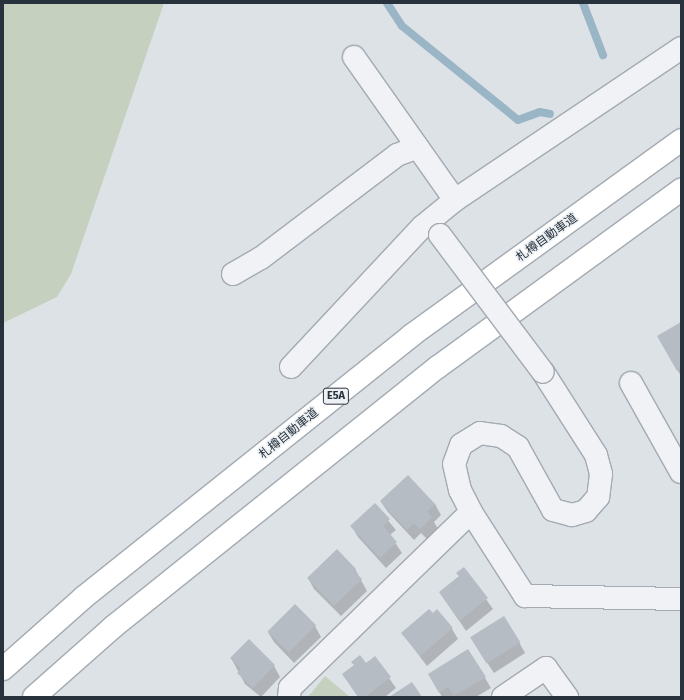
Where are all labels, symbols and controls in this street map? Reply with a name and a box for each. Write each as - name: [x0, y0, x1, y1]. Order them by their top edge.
- street label: 札樽自動車道: [514, 211, 580, 265]
- road number: E5A: [322, 387, 350, 405]
- street label: 札樽自動車道: [256, 406, 322, 462]

